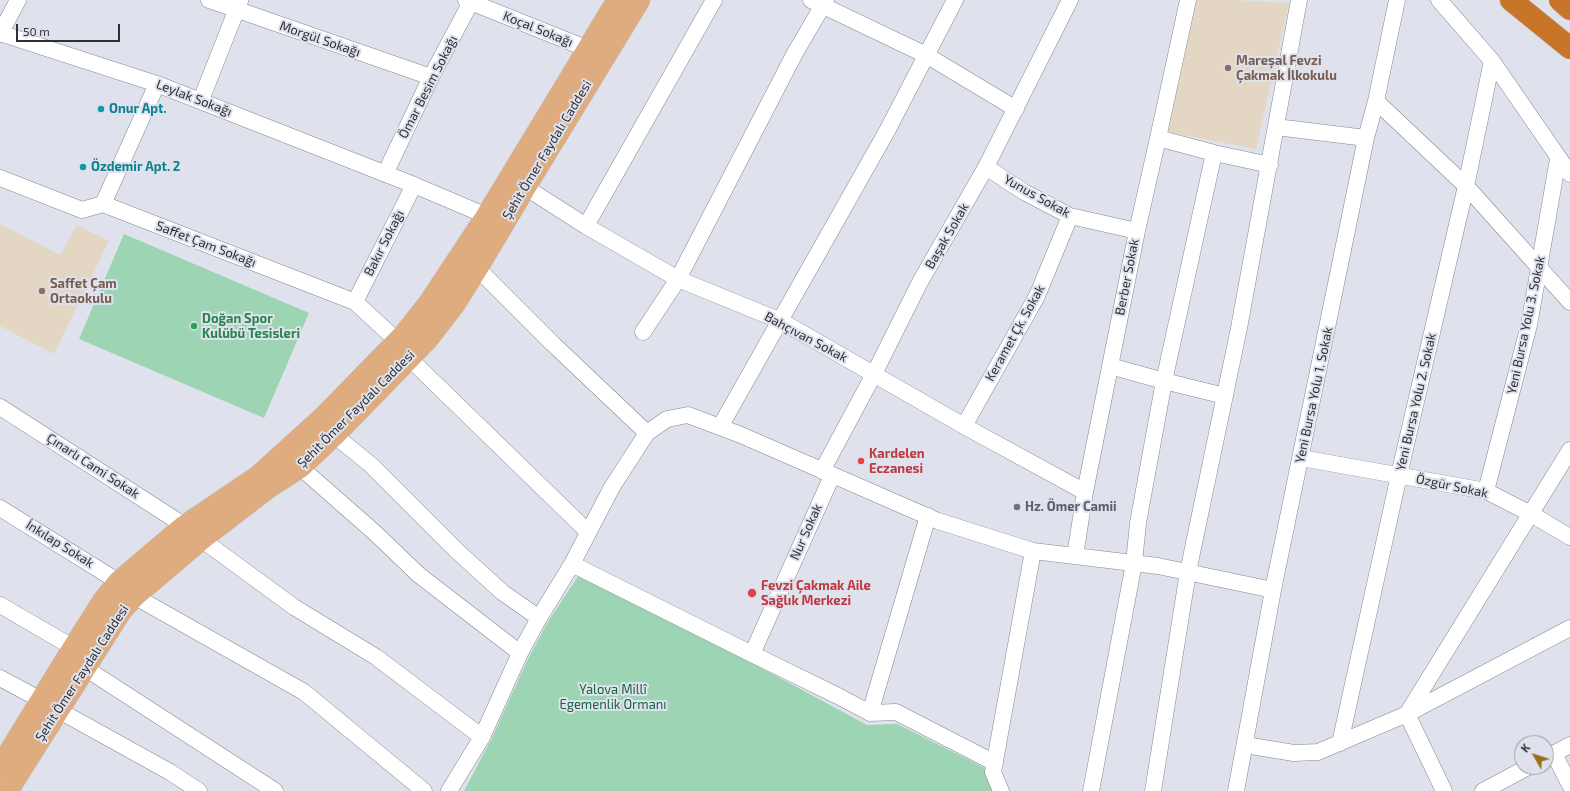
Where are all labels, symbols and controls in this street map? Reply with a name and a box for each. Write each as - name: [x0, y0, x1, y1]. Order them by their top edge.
- street label: Koçal Sokağı: [501, 8, 575, 50]
- scale bar: [18, 16, 122, 42]
- street label: Morgül Sokağı: [278, 18, 362, 60]
- text: 50 m: [23, 24, 50, 38]
- street label: Ömar Besim Sokağı: [395, 33, 461, 141]
- place label: Mareşal Fevzi Çakmak İlkokulu: [1236, 53, 1337, 84]
- marker: Mareşal Fevzi Çakmak İlkokulu: [1223, 63, 1233, 73]
- street label: Leylak Sokağı: [154, 76, 234, 120]
- street label: Şehit Ömer Faydalı Caddesi: [499, 78, 595, 222]
- place label: Onur Apt.: [109, 101, 167, 117]
- marker: Onur Apt.: [96, 104, 106, 114]
- place label: Özdemir Apt. 2: [91, 159, 180, 175]
- marker: Özdemir Apt. 2: [78, 162, 88, 172]
- street label: Yunus Sokak: [1001, 171, 1073, 221]
- street label: Başak Sokak: [922, 200, 972, 272]
- street label: Bakır Sokağı: [361, 207, 407, 279]
- street label: Saffet Çam Sokağı: [154, 218, 258, 270]
- street label: Berber Sokak: [1112, 237, 1142, 317]
- street label: Yeni Bursa Yolu 3. Sokak: [1504, 255, 1548, 395]
- place label: Saffet Çam Ortaokulu: [50, 276, 117, 307]
- street label: Keramet Çk. Sokak: [982, 282, 1048, 384]
- marker: Saffet Çam Ortaokulu: [37, 286, 47, 296]
- street label: Bahçıvan Sokak: [762, 309, 850, 365]
- place label: Doğan Spor Kulübü Tesisleri: [202, 311, 300, 342]
- marker: Doğan Spor Kulübü Tesisleri: [189, 321, 199, 331]
- street label: Yeni Bursa Yolu 1. Sokak: [1292, 326, 1336, 464]
- street label: Yeni Bursa Yolu 2. Sokak: [1393, 332, 1439, 472]
- street label: Şehit Ömer Faydalı Caddesi: [294, 347, 418, 471]
- street label: Çınarlı Cami Sokak: [44, 430, 142, 502]
- place label: Kardelen Eczanesi: [869, 446, 925, 477]
- marker: Kardelen Eczanesi: [856, 456, 866, 466]
- street label: Özgür Sokak: [1415, 471, 1489, 501]
- place label: Hz. Ömer Camii: [1025, 499, 1117, 515]
- street label: Nur Sokak: [787, 502, 825, 562]
- marker: Hz. Ömer Camii: [1012, 502, 1022, 512]
- street label: İnkılap Sokak: [23, 517, 97, 571]
- place label: Fevzi Çakmak Aile Sağlık Merkezi: [761, 578, 871, 609]
- marker: Fevzi Çakmak Aile Sağlık Merkezi: [746, 587, 758, 599]
- street label: Şehit Ömer Faydalı Caddesi: [32, 602, 132, 744]
- park label: Yalova Millî Egemenlik Ormanı: [559, 682, 667, 713]
- north arrow: [1514, 735, 1554, 775]
- text: K: [1518, 741, 1532, 755]

